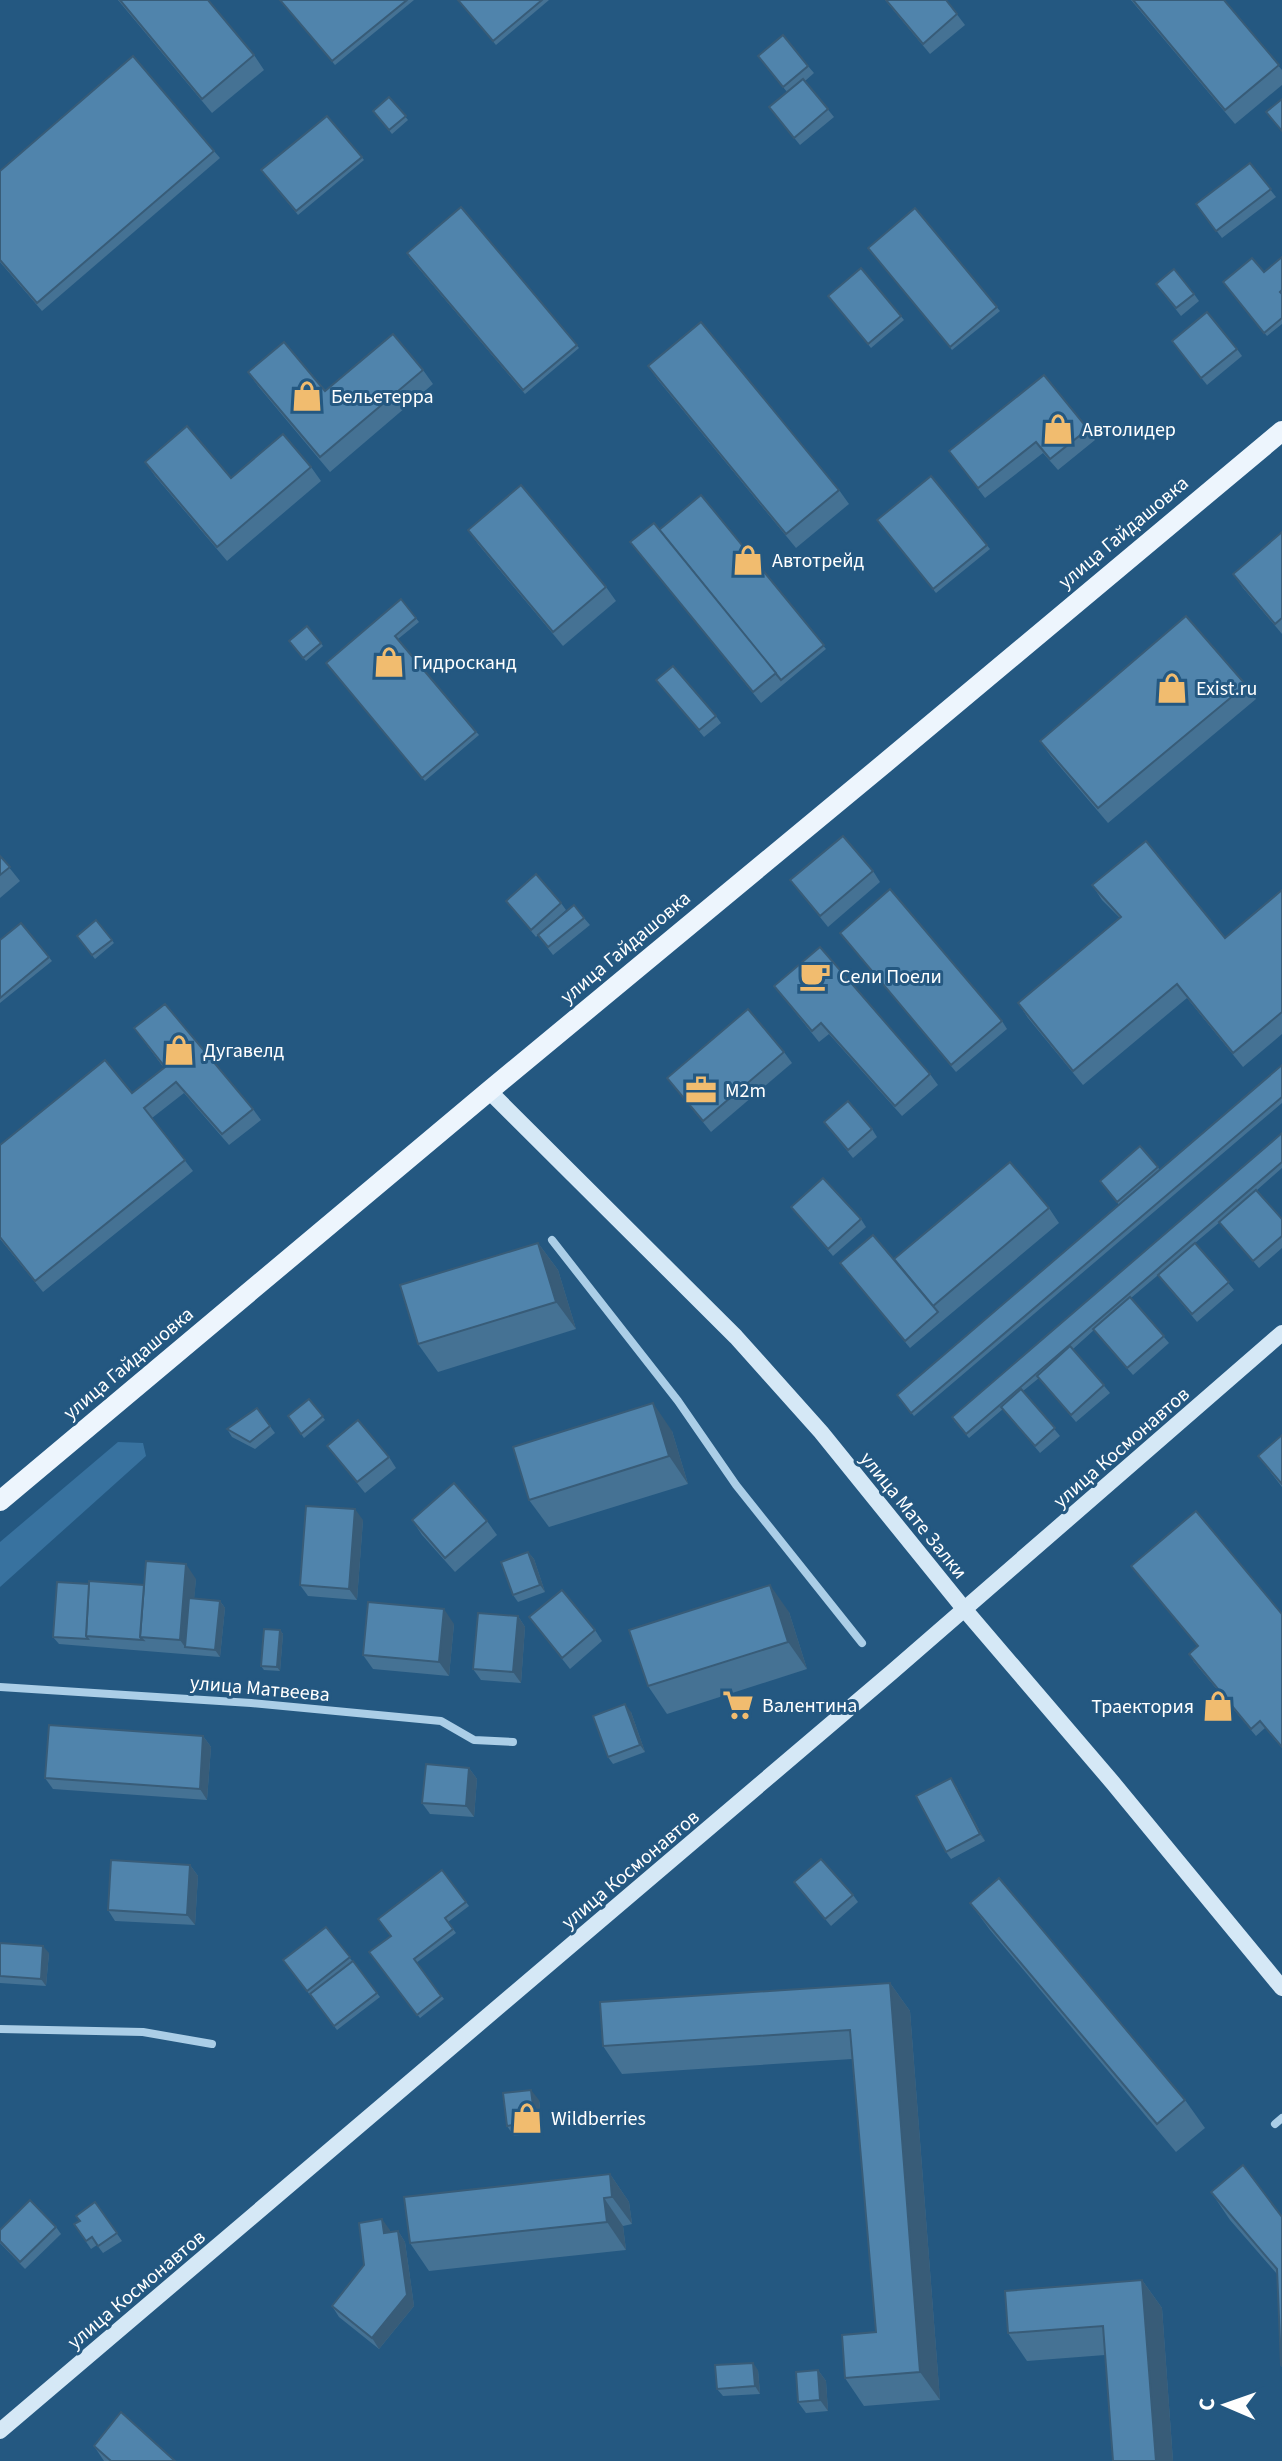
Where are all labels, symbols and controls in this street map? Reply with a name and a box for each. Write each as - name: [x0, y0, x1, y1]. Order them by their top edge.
- shop icon: Бельетерра: [290, 379, 324, 413]
- place label: Бельетерра: [331, 383, 434, 411]
- shop icon: Автолидер: [1041, 412, 1075, 446]
- place label: Автолидер: [1082, 416, 1176, 444]
- street label: улица Гайдашовка: [1052, 470, 1195, 596]
- shop icon: Автотрейд: [731, 543, 765, 577]
- place label: Автотрейд: [772, 547, 865, 575]
- shop icon: Гидросканд: [372, 645, 406, 679]
- place label: Гидросканд: [413, 649, 517, 677]
- shop icon: Exist.ru: [1155, 671, 1189, 705]
- place label: Exist.ru: [1196, 675, 1257, 703]
- street label: улица Гайдашовка: [554, 885, 697, 1011]
- cafe icon: Сели Поели: [798, 959, 832, 993]
- place label: Сели Поели: [839, 963, 942, 991]
- shop icon: Дугавелд: [162, 1033, 196, 1067]
- place label: Дугавелд: [203, 1037, 285, 1065]
- office icon: М2m: [684, 1073, 718, 1107]
- place label: М2m: [725, 1077, 766, 1105]
- street label: улица Гайдашовка: [57, 1301, 200, 1427]
- street label: улица Космонавтов: [1047, 1381, 1196, 1515]
- street label: улица Мате Залки: [853, 1446, 973, 1585]
- street label: улица Матвеева: [189, 1669, 331, 1709]
- supermarket icon: Валентина: [721, 1688, 755, 1722]
- shop icon: Траектория: [1201, 1689, 1235, 1723]
- place label: Валентина: [762, 1692, 857, 1720]
- place label: Траектория: [1091, 1693, 1194, 1721]
- street label: улица Космонавтов: [556, 1804, 706, 1936]
- shop icon: Wildberries: [510, 2101, 544, 2135]
- place label: Wildberries: [551, 2105, 646, 2133]
- street label: улица Космонавтов: [62, 2224, 212, 2356]
- north arrow: [1186, 2365, 1266, 2445]
- text: С: [1191, 2397, 1223, 2411]

